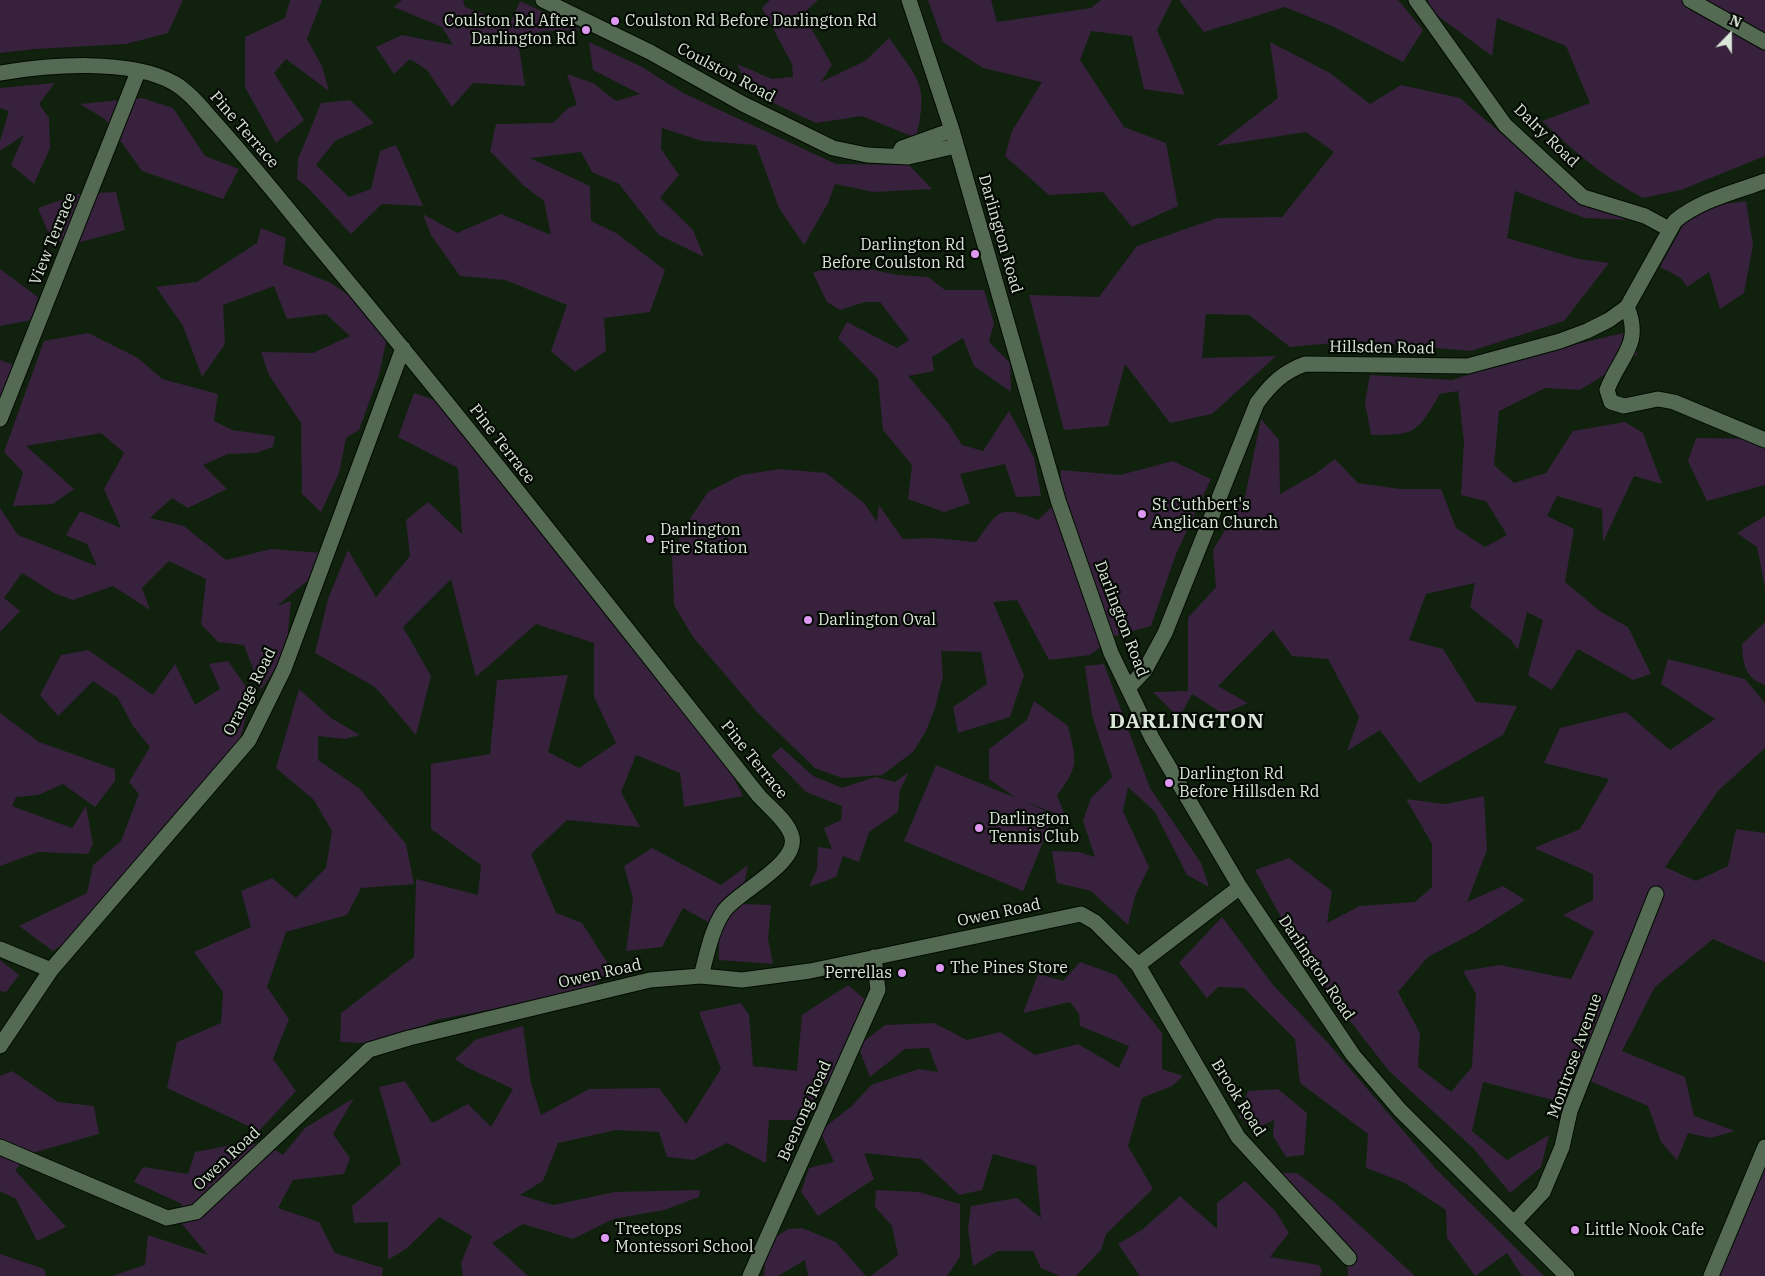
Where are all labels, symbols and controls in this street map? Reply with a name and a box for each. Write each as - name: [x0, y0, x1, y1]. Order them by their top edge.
- north arrow: [1705, 10, 1755, 60]
- place label: Coulston Rd After Darlington Rd: [444, 11, 576, 49]
- place label: Coulston Rd Before Darlington Rd: [625, 11, 877, 31]
- text: N: [1727, 11, 1744, 32]
- marker: Coulston Rd Before Darlington Rd: [609, 15, 621, 27]
- marker: Coulston Rd After Darlington Rd: [580, 24, 592, 36]
- street label: Coulston Road: [674, 39, 778, 107]
- street label: Pine Terrace: [205, 88, 283, 172]
- street label: Dalry Road: [1510, 100, 1582, 172]
- street label: Darlington Road: [974, 172, 1026, 296]
- street label: View Terrace: [26, 190, 80, 288]
- place label: Darlington Rd Before Coulston Rd: [821, 235, 965, 273]
- marker: Darlington Rd Before Coulston Rd: [969, 248, 981, 260]
- street label: Hillsden Road: [1329, 337, 1435, 359]
- street label: Pine Terrace: [465, 400, 539, 488]
- place label: St Cuthbert's Anglican Church: [1152, 495, 1278, 533]
- marker: St Cuthbert's Anglican Church: [1136, 508, 1148, 520]
- place label: Darlington Fire Station: [660, 520, 748, 558]
- marker: Darlington Fire Station: [644, 533, 656, 545]
- street label: Darlington Road: [1090, 558, 1152, 680]
- place label: Darlington Oval: [818, 610, 936, 630]
- marker: Darlington Oval: [802, 614, 814, 626]
- street label: Orange Road: [220, 645, 280, 739]
- district label: DARLINGTON: [1108, 709, 1266, 735]
- street label: Pine Terrace: [717, 717, 791, 803]
- place label: Darlington Rd Before Hillsden Rd: [1179, 764, 1320, 802]
- marker: Darlington Rd Before Hillsden Rd: [1163, 777, 1175, 789]
- place label: Darlington Tennis Club: [989, 809, 1079, 847]
- marker: Darlington Tennis Club: [973, 822, 985, 834]
- street label: Owen Road: [956, 895, 1042, 931]
- street label: Darlington Road: [1274, 912, 1358, 1024]
- street label: Owen Road: [557, 955, 643, 993]
- place label: The Pines Store: [950, 958, 1068, 978]
- marker: The Pines Store: [934, 962, 946, 974]
- place label: Perrellas: [825, 963, 892, 983]
- marker: Perrellas: [896, 967, 908, 979]
- street label: Montrose Avenue: [1544, 991, 1606, 1121]
- street label: Brook Road: [1207, 1056, 1269, 1140]
- street label: Beenong Road: [774, 1058, 836, 1164]
- street label: Owen Road: [190, 1123, 264, 1195]
- place label: Treetops Montessori School: [615, 1219, 753, 1257]
- place label: Little Nook Cafe: [1585, 1220, 1704, 1240]
- marker: Little Nook Cafe: [1569, 1224, 1581, 1236]
- marker: Treetops Montessori School: [599, 1232, 611, 1244]

